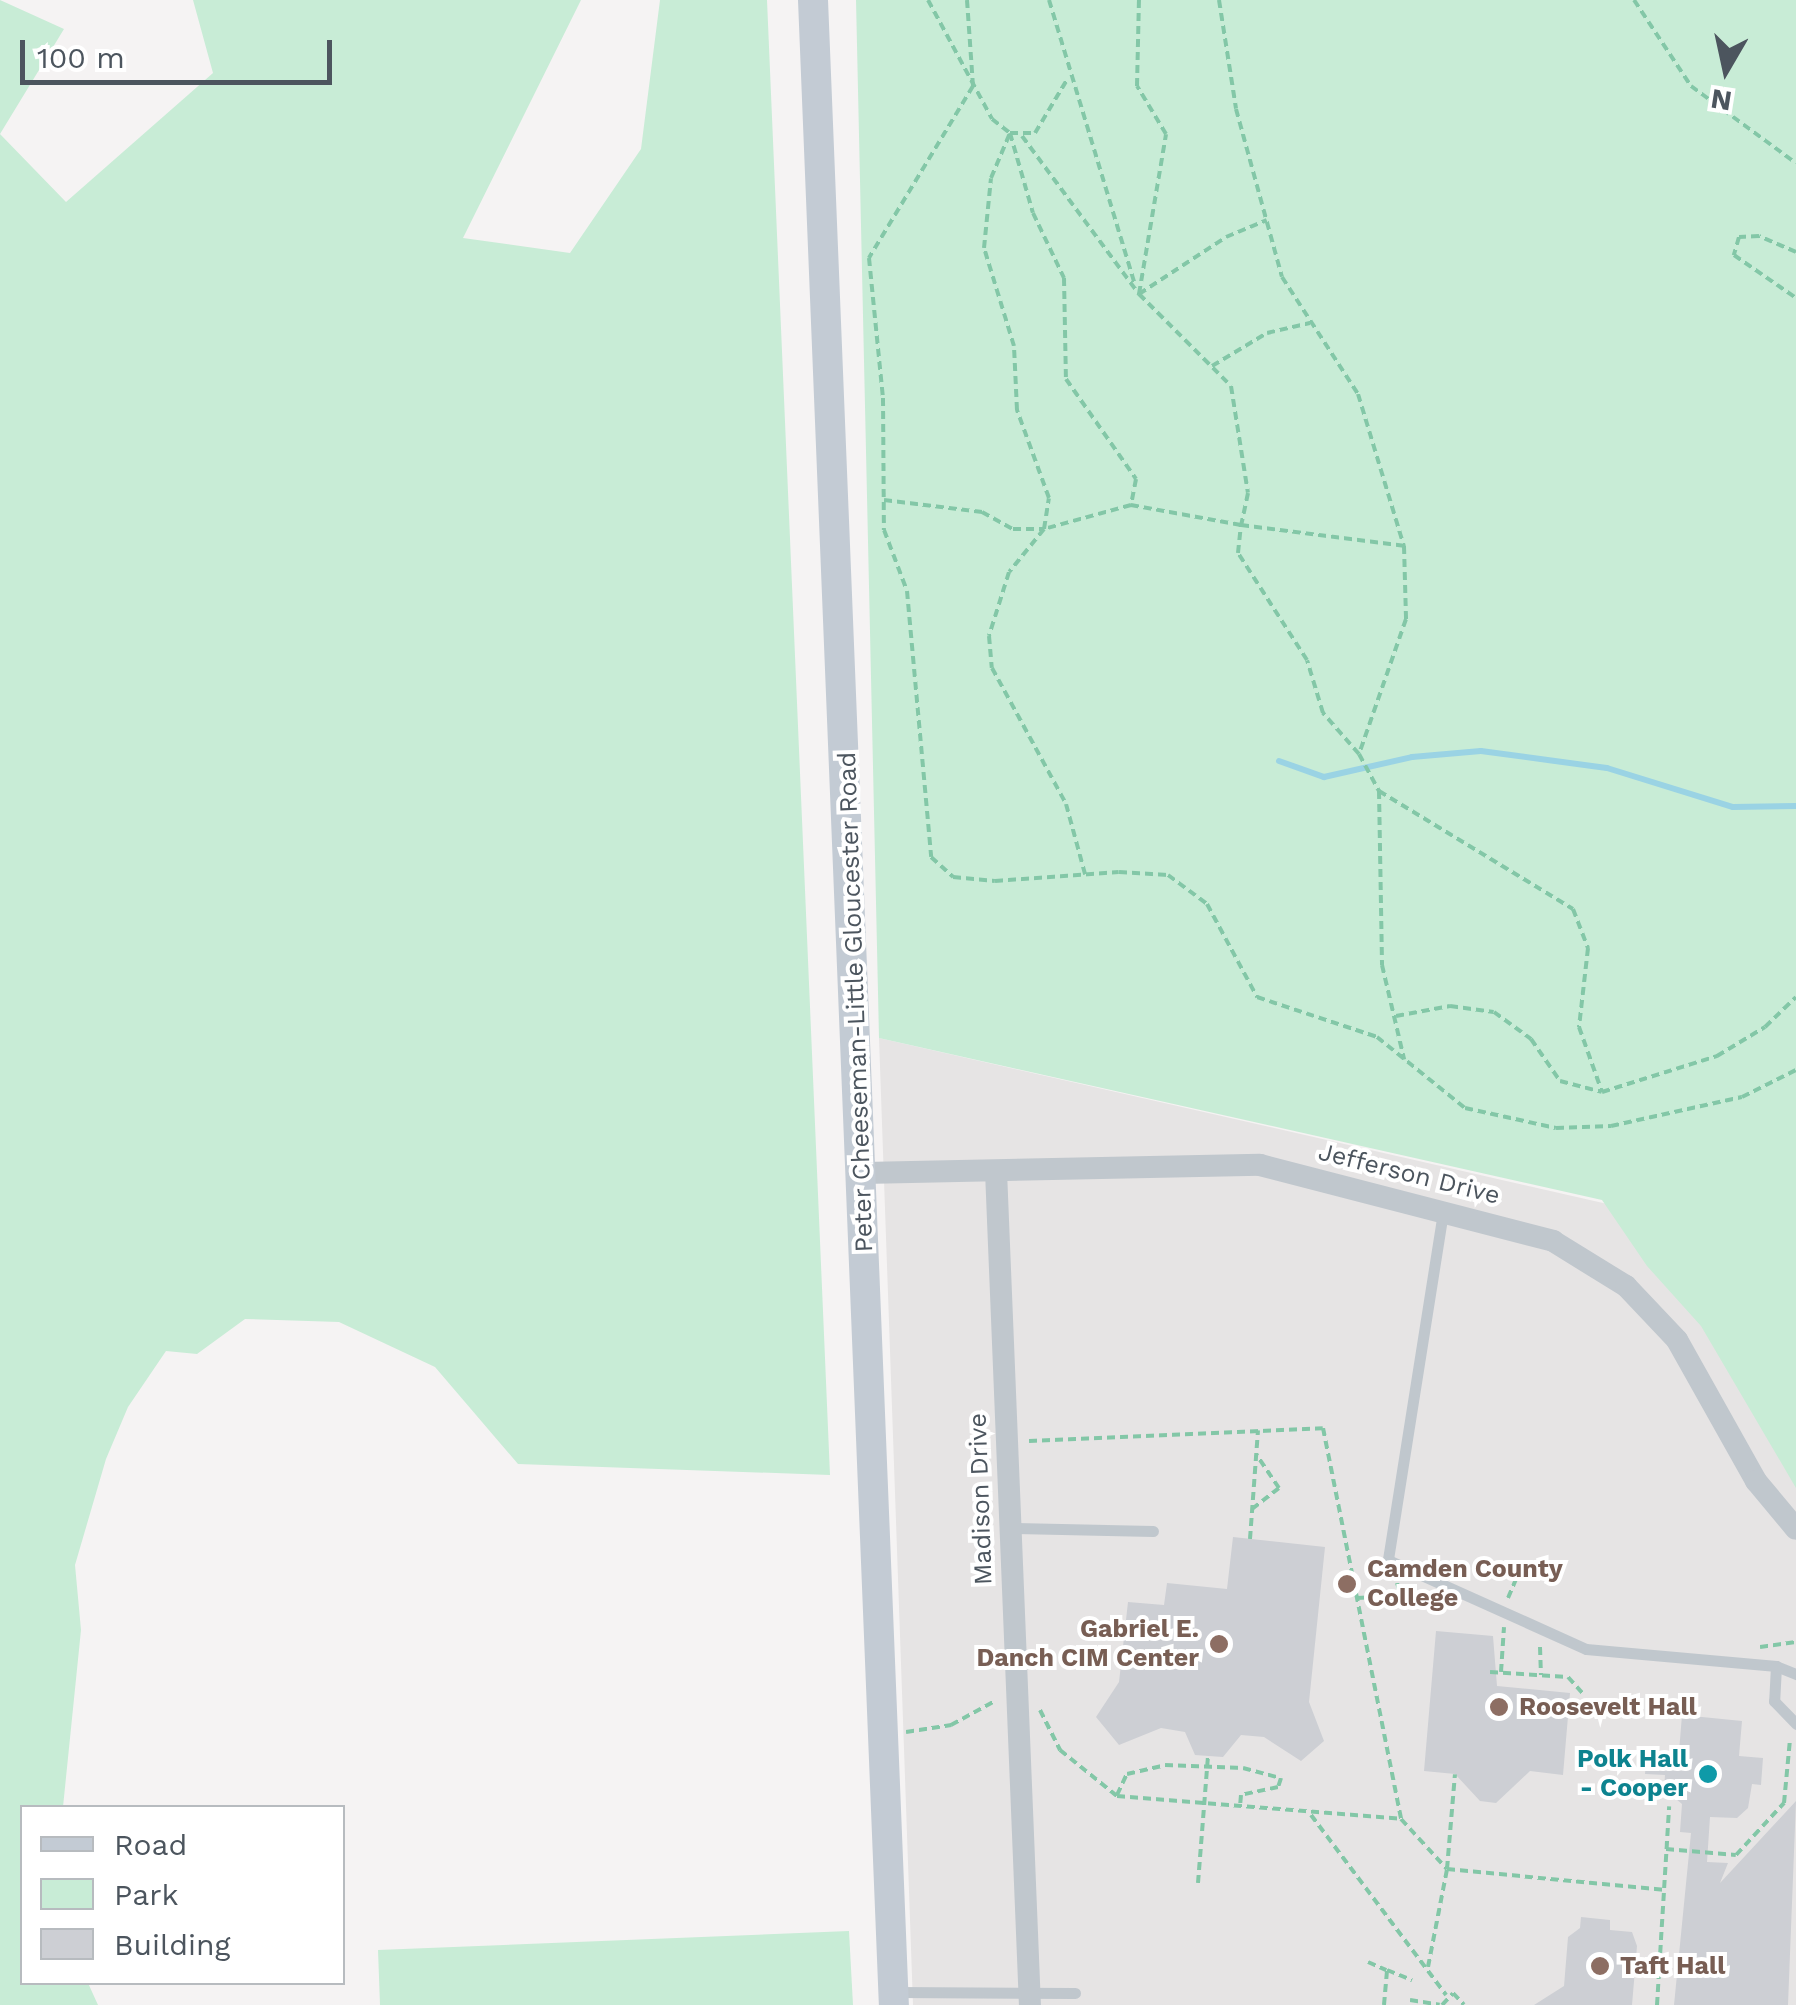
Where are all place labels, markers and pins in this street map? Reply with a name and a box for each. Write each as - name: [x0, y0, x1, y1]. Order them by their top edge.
- place label: Camden County College: [1367, 1555, 1563, 1614]
- marker: Camden County College: [1336, 1573, 1358, 1595]
- place label: Gabriel E. Danch CIM Center: [976, 1615, 1199, 1674]
- marker: Gabriel E. Danch CIM Center: [1208, 1633, 1230, 1655]
- place label: Roosevelt Hall: [1519, 1692, 1697, 1722]
- marker: Roosevelt Hall: [1488, 1696, 1510, 1718]
- place label: Polk Hall - Cooper: [1577, 1745, 1688, 1804]
- marker: Polk Hall - Cooper: [1697, 1763, 1719, 1785]
- place label: Taft Hall: [1620, 1951, 1725, 1981]
- marker: Taft Hall: [1589, 1955, 1611, 1977]

